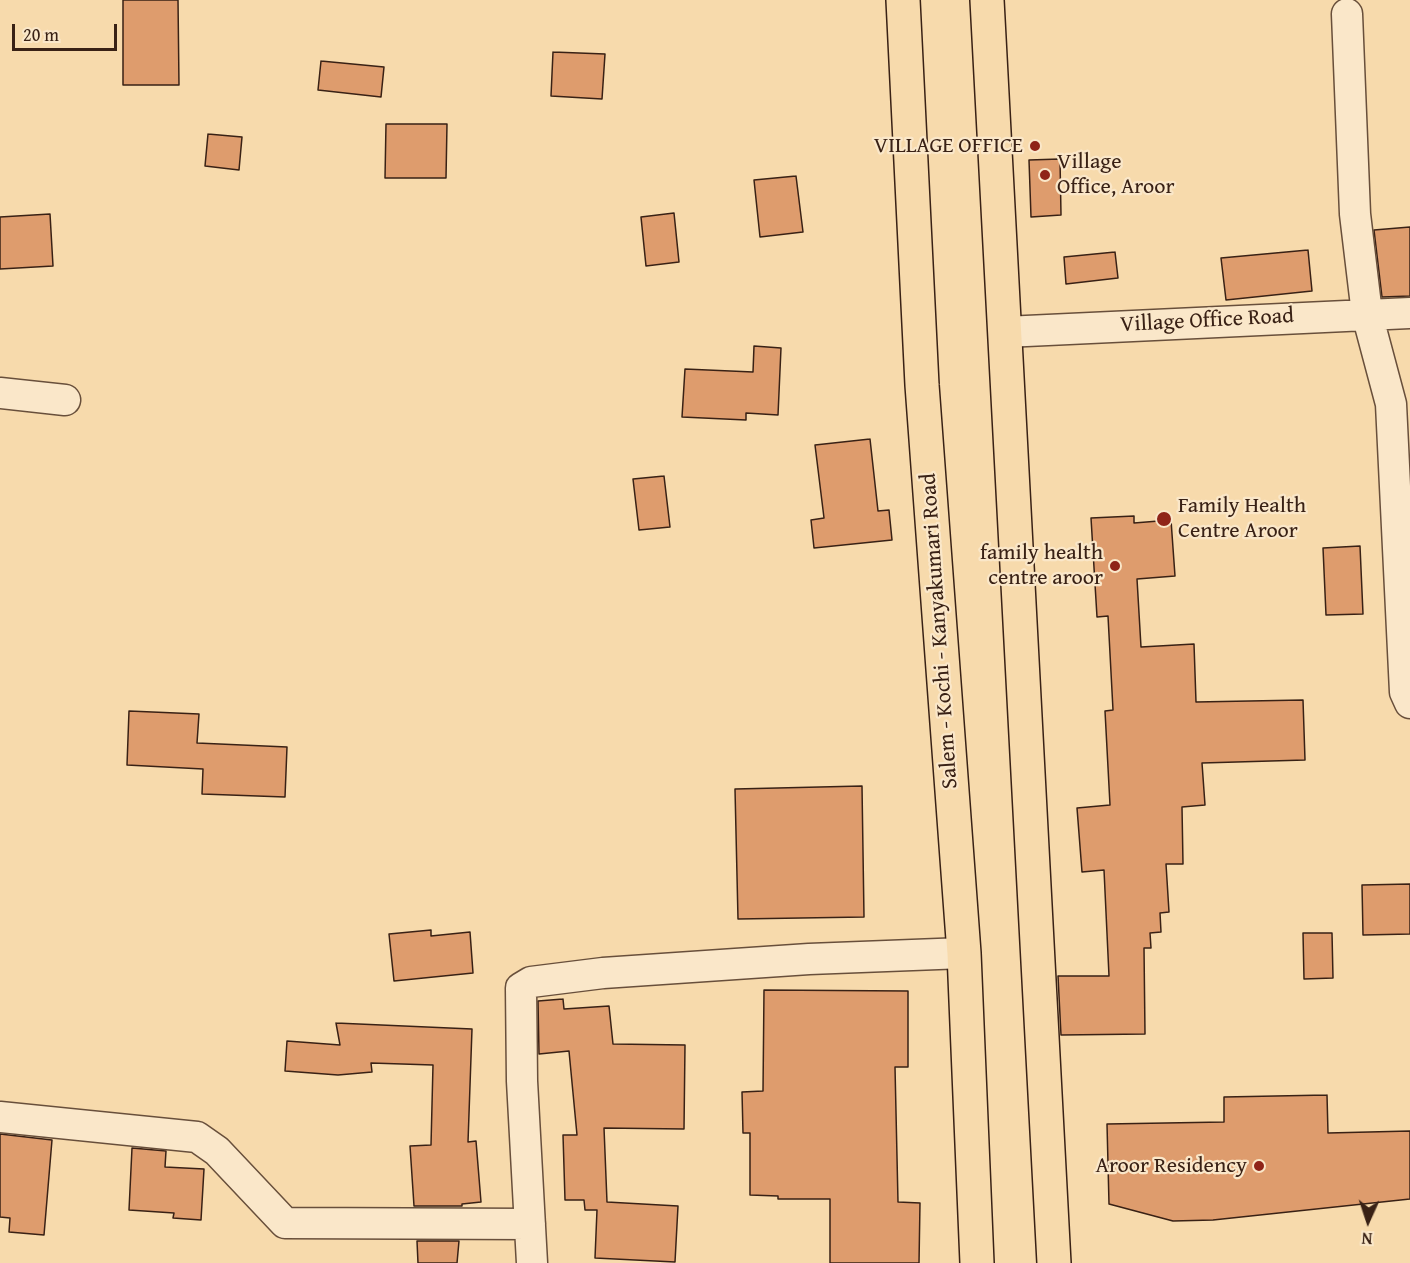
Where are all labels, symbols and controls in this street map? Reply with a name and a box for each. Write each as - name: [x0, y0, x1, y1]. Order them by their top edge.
- scale bar: [15, 12, 120, 50]
- text: 20 m: [23, 21, 59, 48]
- place label: VILLAGE OFFICE: [874, 133, 1023, 159]
- marker: VILLAGE OFFICE: [1028, 139, 1042, 153]
- place label: Village Office, Aroor: [1057, 149, 1174, 200]
- marker: Village Office, Aroor: [1038, 168, 1052, 182]
- street label: Village Office Road: [1119, 303, 1295, 339]
- street label: Salem - Kochi - Kanyakumari Road: [916, 472, 964, 790]
- place label: Family Health Centre Aroor: [1178, 493, 1306, 544]
- marker: Family Health Centre Aroor: [1155, 510, 1173, 528]
- place label: family health centre aroor: [980, 540, 1103, 592]
- marker: family health centre aroor: [1108, 559, 1122, 573]
- place label: Aroor Residency: [1096, 1153, 1247, 1179]
- marker: Aroor Residency: [1252, 1159, 1266, 1173]
- north arrow: [1338, 1191, 1398, 1251]
- text: N: [1361, 1227, 1373, 1251]

